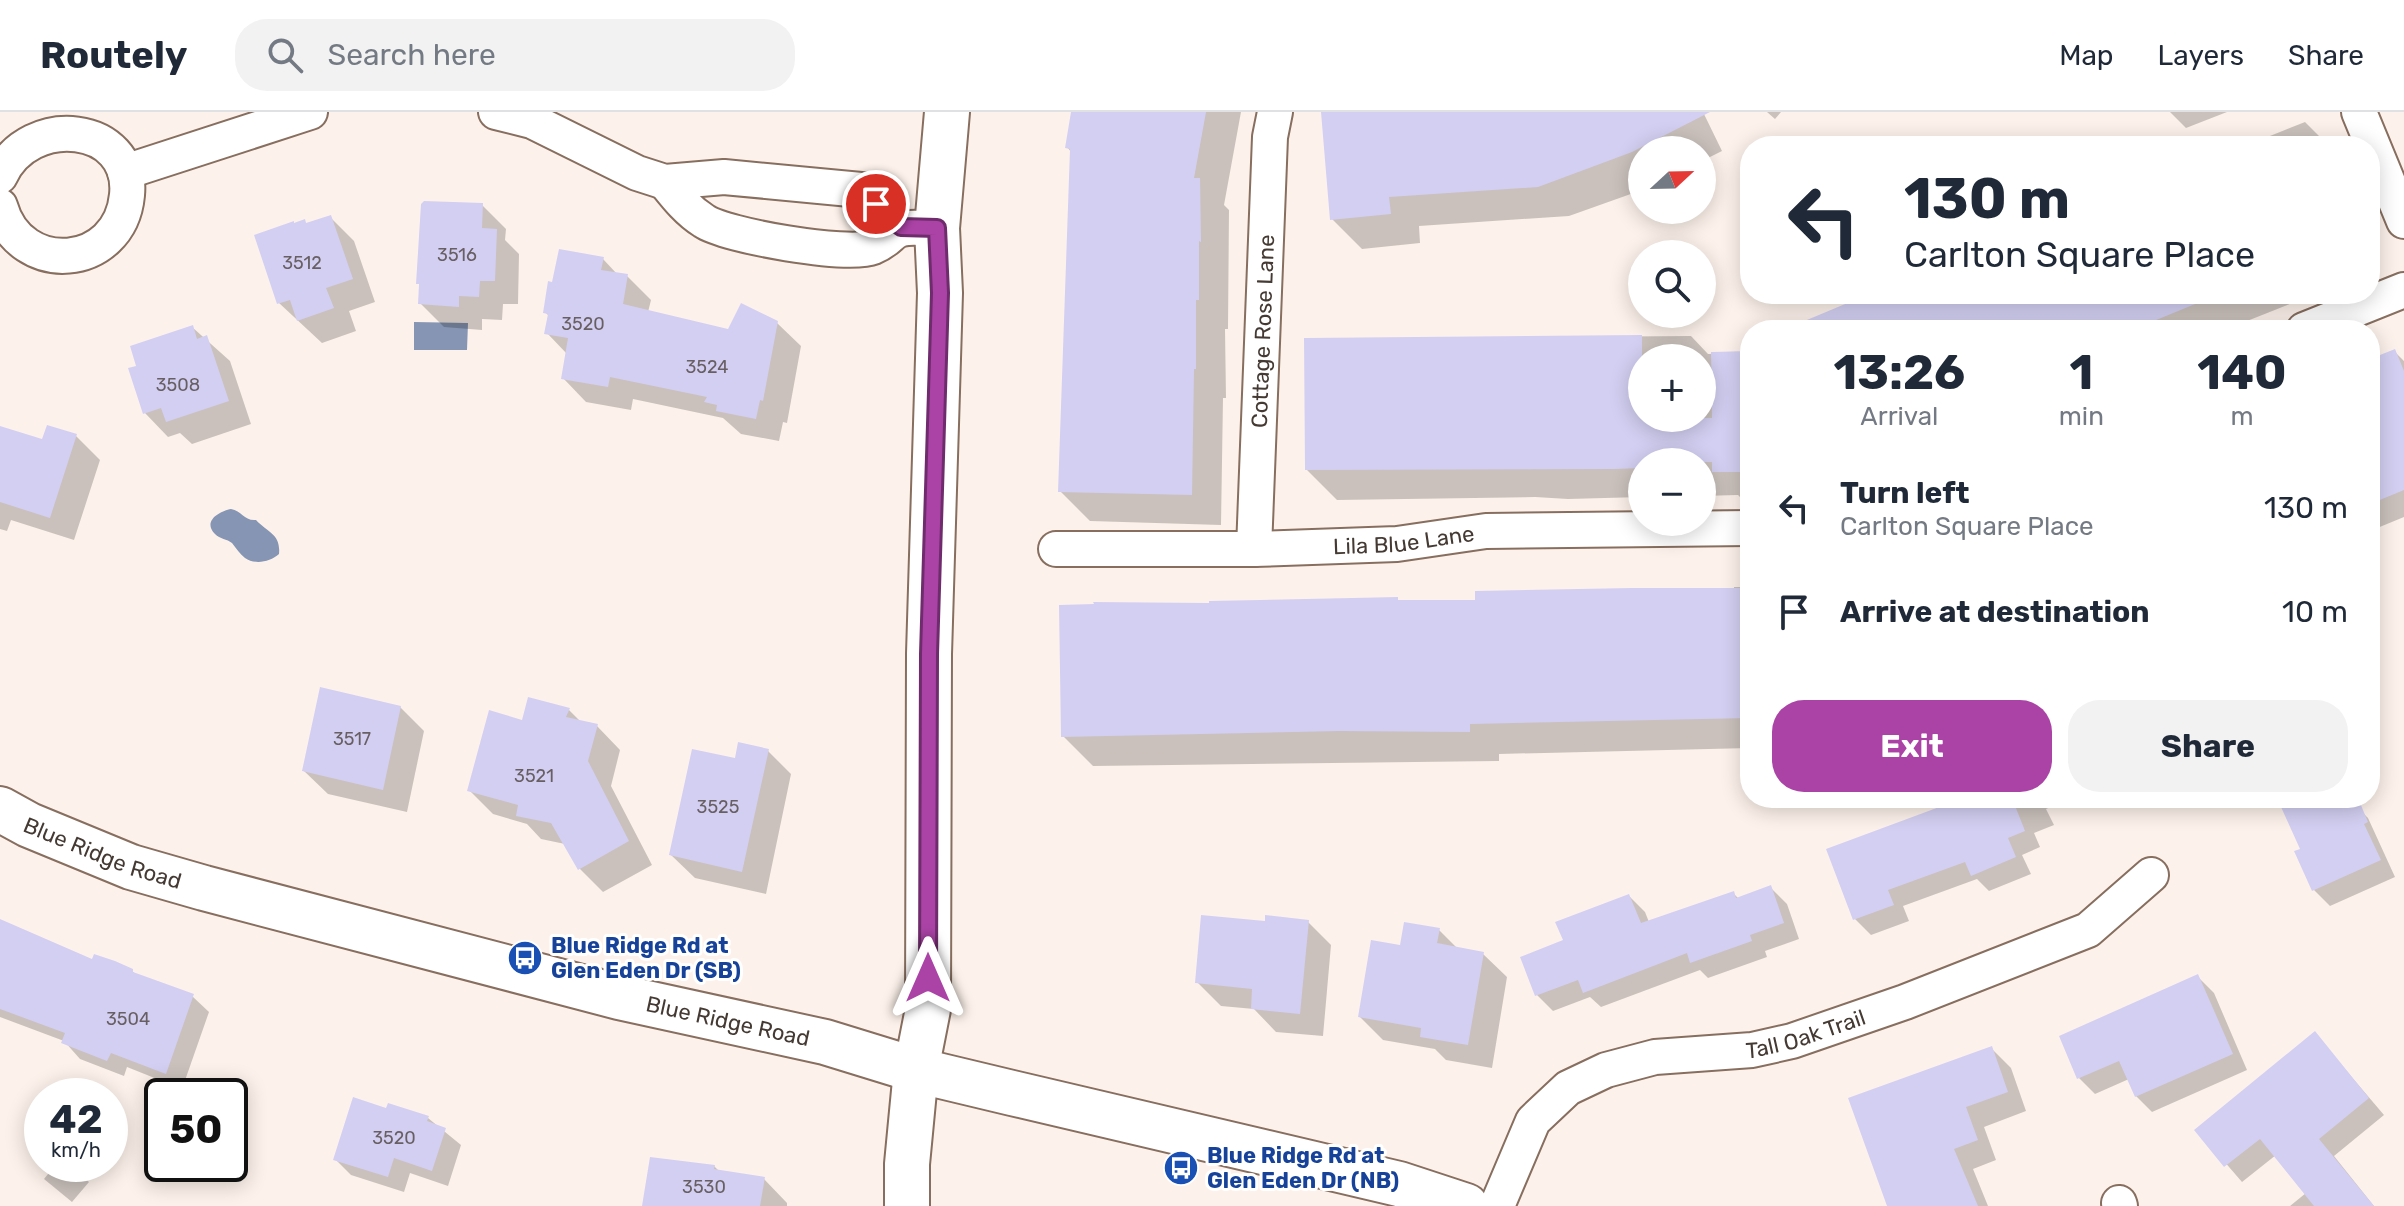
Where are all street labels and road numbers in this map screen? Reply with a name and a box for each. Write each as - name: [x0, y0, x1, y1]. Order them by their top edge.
- street label: Cottage Rose Lane: [1246, 234, 1280, 428]
- street label: Lila Blue Lane: [1333, 520, 1476, 560]
- street label: Blue Ridge Road: [19, 811, 185, 895]
- street label: Blue Ridge Road: [643, 990, 812, 1052]
- street label: Tall Oak Trail: [1745, 1004, 1869, 1064]

